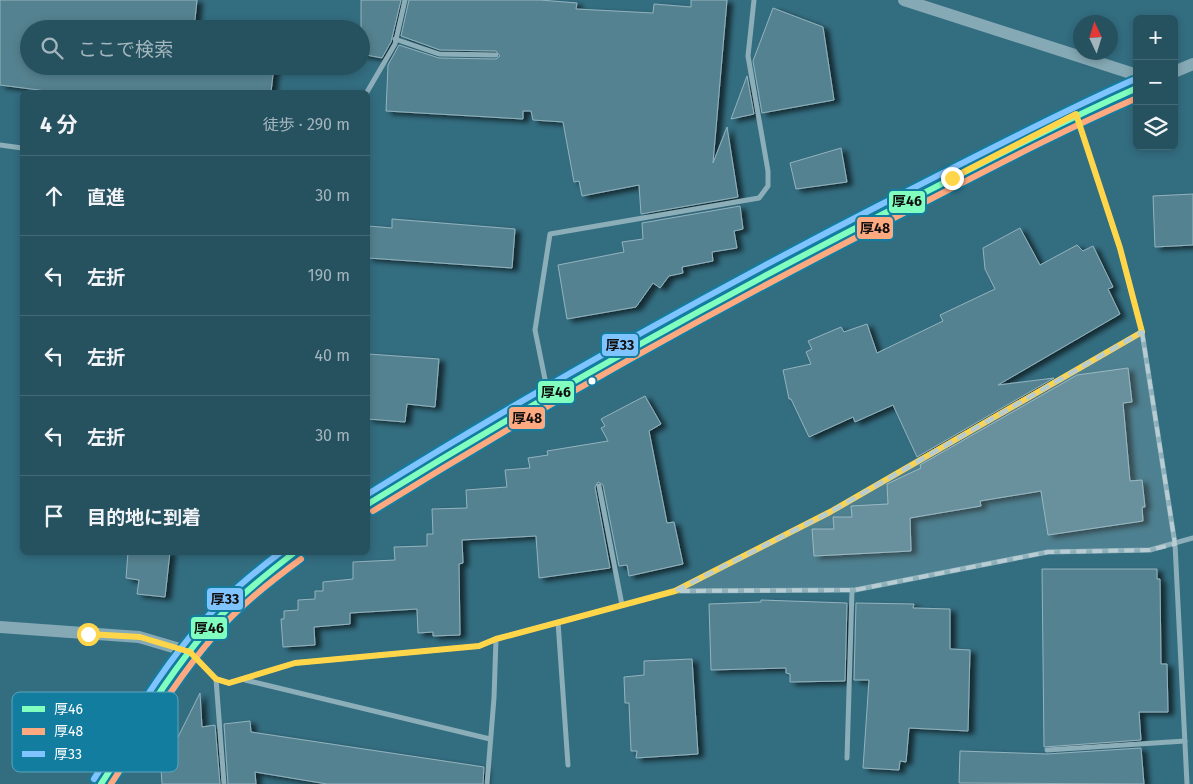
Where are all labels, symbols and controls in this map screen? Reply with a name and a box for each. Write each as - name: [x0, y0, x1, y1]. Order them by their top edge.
- north arrow: [1073, 15, 1118, 60]
- map controls: [1133, 15, 1178, 150]
- button: +: [1133, 15, 1178, 60]
- search box: [20, 20, 370, 75]
- icon: search: [38, 34, 66, 62]
- text: ここで検索: [78, 38, 173, 61]
- button: −: [1133, 60, 1178, 105]
- button: layers: [1133, 105, 1178, 150]
- text: 4 分: [40, 112, 78, 138]
- text: 徒歩 · 290 m: [263, 115, 350, 134]
- route end: [941, 167, 964, 190]
- icon: ahead: [40, 182, 68, 210]
- text: 直進: [87, 186, 125, 209]
- text: 30 m: [315, 186, 350, 205]
- line badge: 厚46: [888, 190, 926, 214]
- text: 厚46: [892, 193, 922, 210]
- line badge: 厚48: [856, 216, 894, 240]
- text: 厚48: [860, 220, 890, 237]
- icon: left: [40, 262, 68, 290]
- text: 左折: [87, 266, 125, 289]
- text: 190 m: [308, 266, 350, 285]
- line badge: 厚33: [601, 333, 639, 357]
- text: 厚33: [606, 337, 634, 354]
- icon: left: [40, 342, 68, 370]
- text: 左折: [87, 346, 125, 369]
- text: 40 m: [315, 346, 350, 365]
- unlabelled marker: [587, 376, 597, 386]
- line badge: 厚46: [537, 380, 575, 404]
- text: 厚46: [541, 384, 571, 401]
- line badge: 厚48: [508, 406, 546, 430]
- text: 厚48: [512, 410, 542, 427]
- icon: left: [40, 422, 68, 450]
- text: 左折: [87, 426, 125, 449]
- text: 30 m: [315, 426, 350, 445]
- icon: arrive: [40, 502, 68, 530]
- text: 目的地に到着: [87, 506, 201, 529]
- line badge: 厚33: [206, 587, 244, 611]
- text: 厚33: [211, 591, 239, 608]
- line badge: 厚46: [190, 616, 228, 640]
- text: 厚46: [194, 620, 224, 637]
- route start: [77, 623, 100, 646]
- legend: [12, 692, 178, 772]
- text: 厚46: [54, 701, 83, 718]
- text: 厚48: [54, 723, 83, 740]
- text: 厚33: [54, 746, 82, 763]

